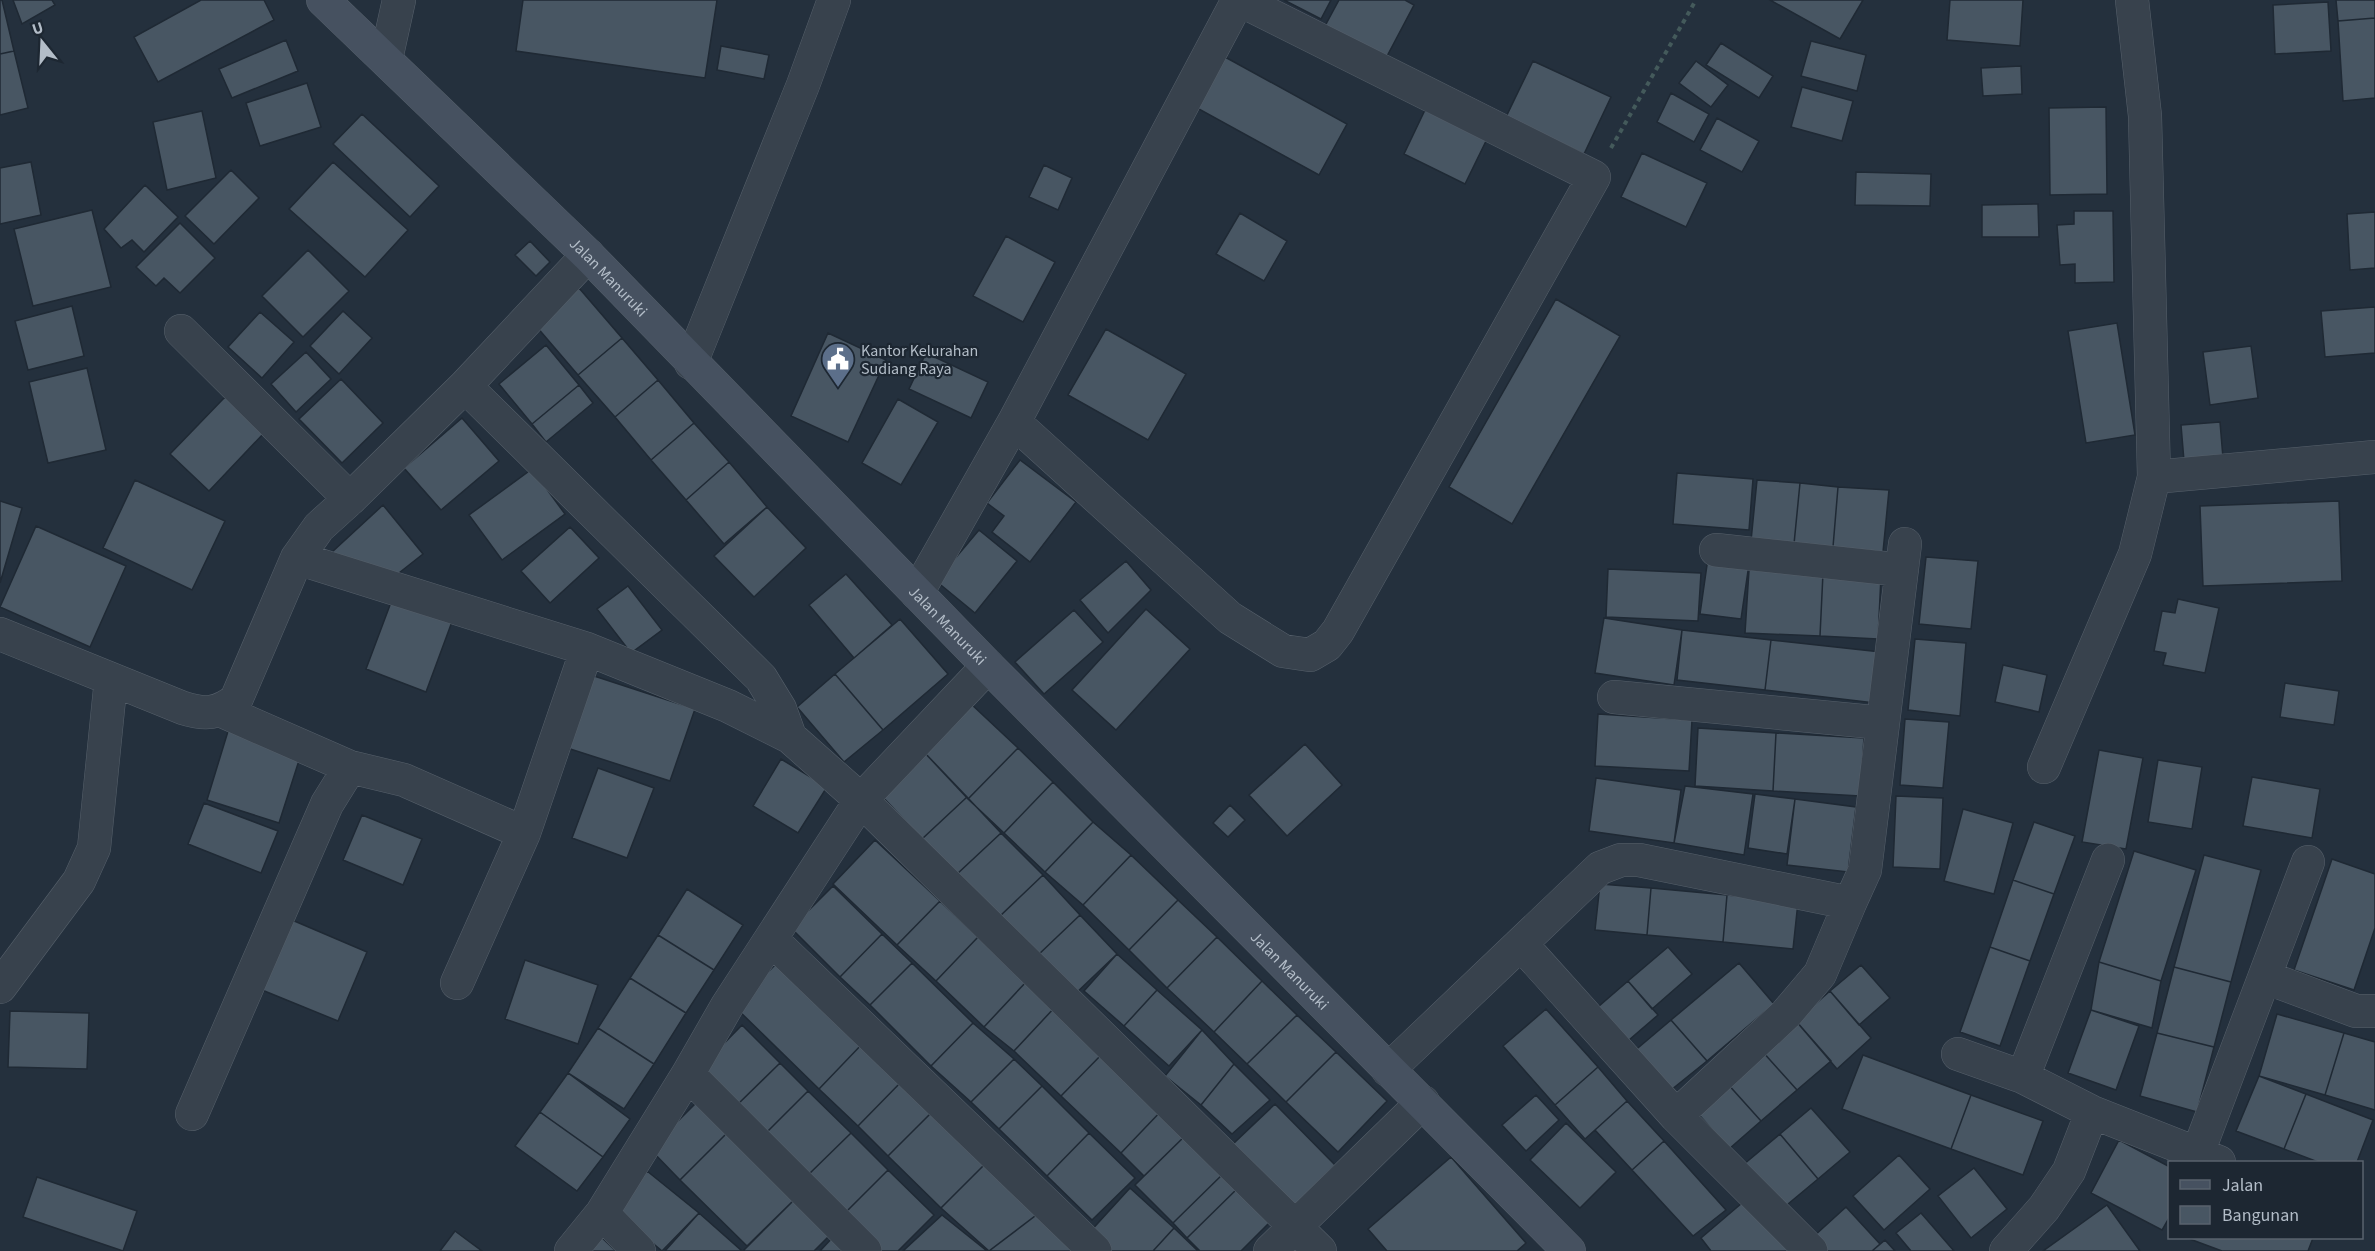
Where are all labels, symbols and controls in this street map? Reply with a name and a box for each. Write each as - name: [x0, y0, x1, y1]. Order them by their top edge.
- north arrow: [12, 12, 72, 72]
- text: U: [29, 17, 46, 41]
- street label: Jalan Manuruki: [564, 233, 652, 322]
- place label: Kantor Kelurahan Sudiang Raya: [861, 340, 978, 380]
- public building icon: Kantor Kelurahan Sudiang Raya: [820, 341, 856, 388]
- street label: Jalan Manuruki: [903, 581, 991, 670]
- street label: Jalan Manuruki: [1245, 927, 1334, 1015]
- legend: [2168, 1161, 2363, 1239]
- text: Jalan: [2222, 1173, 2263, 1198]
- text: Bangunan: [2222, 1203, 2299, 1228]

